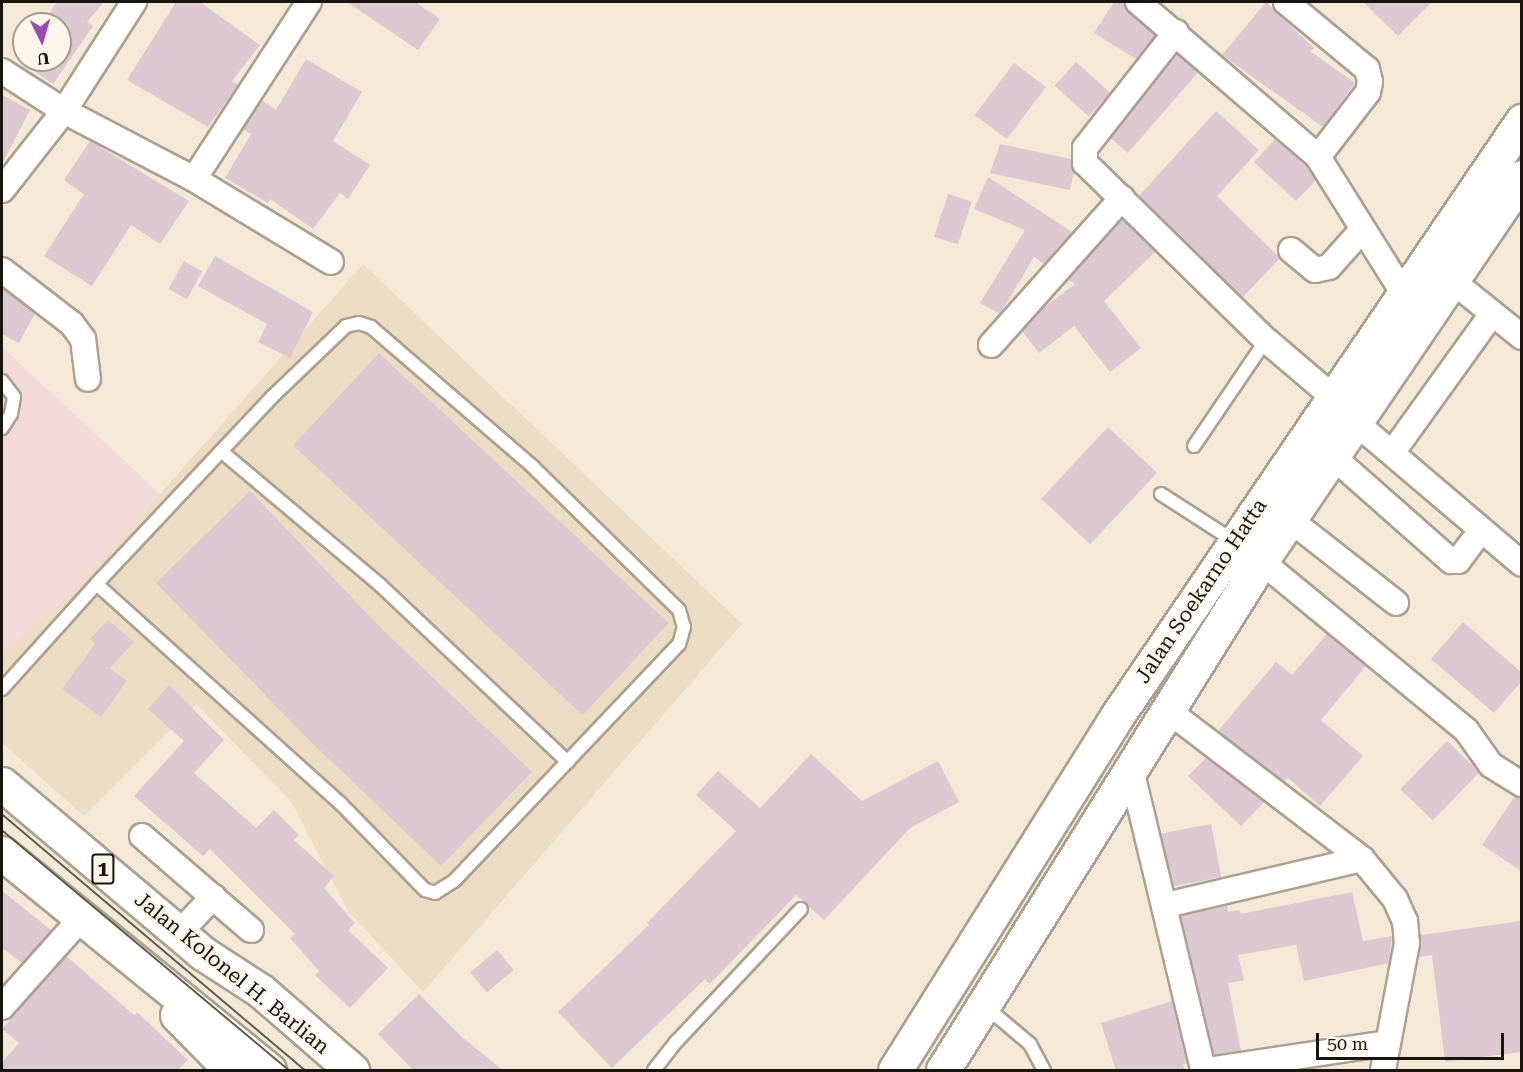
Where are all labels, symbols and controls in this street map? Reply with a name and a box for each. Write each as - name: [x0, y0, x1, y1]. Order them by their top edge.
- north arrow: [12, 12, 72, 72]
- text: U: [36, 48, 50, 68]
- street label: Jalan Soekarno Hatta: [1130, 494, 1272, 688]
- road number: 1: [91, 852, 115, 886]
- street label: Jalan Kolonel H. Barlian: [129, 887, 335, 1059]
- scale bar: [1319, 1021, 1506, 1059]
- text: 50 m: [1327, 1033, 1368, 1054]

